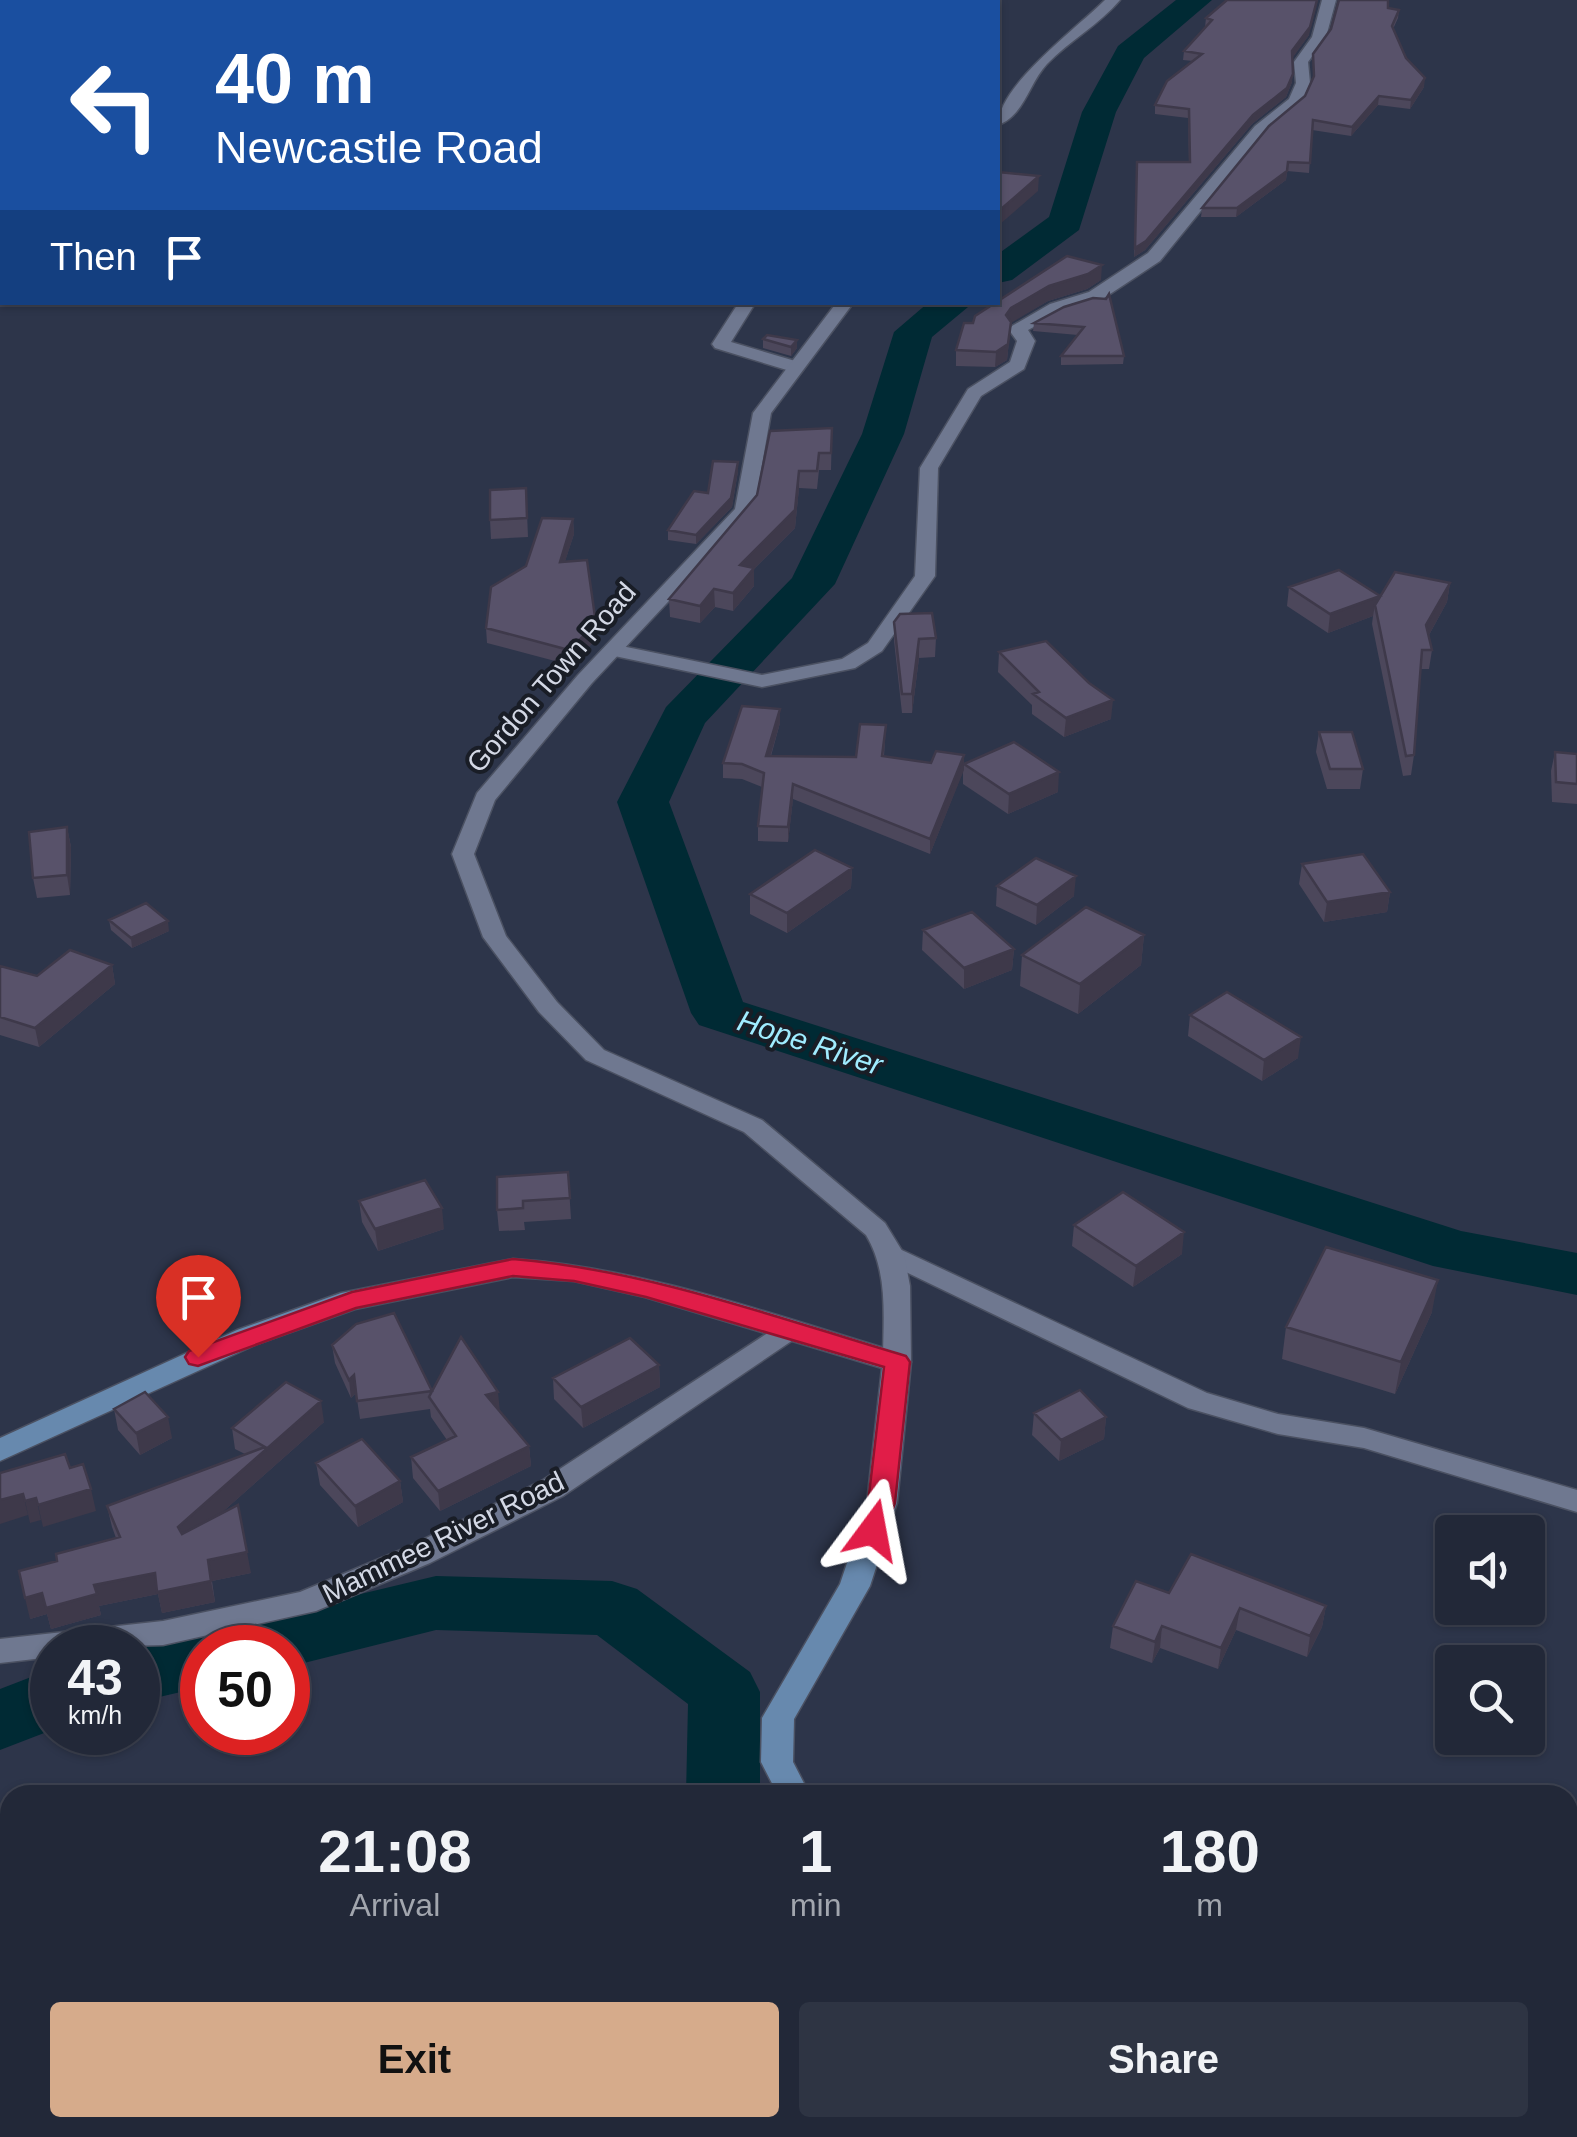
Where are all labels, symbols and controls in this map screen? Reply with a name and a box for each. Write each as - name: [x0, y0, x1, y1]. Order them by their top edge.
- icon: left: [50, 40, 180, 170]
- text: 40 m: [215, 40, 375, 118]
- text: Newcastle Road: [215, 122, 543, 173]
- icon: arrive: [157, 230, 212, 285]
- text: Then: [50, 236, 137, 278]
- street label: Gordon Town Road: [461, 576, 642, 778]
- water label: Hope River: [734, 1004, 888, 1082]
- pin: [156, 1255, 241, 1358]
- icon: arrive: [171, 1270, 226, 1325]
- street label: Mammee River Road: [318, 1466, 569, 1609]
- position arrow: [821, 1478, 925, 1582]
- map controls: [1435, 1515, 1545, 1755]
- button: sound: [1435, 1515, 1545, 1625]
- speed limit sign: 50: [180, 1625, 310, 1755]
- button: search: [1435, 1645, 1545, 1755]
- text: 43: [67, 1650, 123, 1706]
- text: km/h: [68, 1701, 122, 1729]
- text: 21:08: [318, 1818, 472, 1885]
- text: 1: [799, 1818, 832, 1885]
- text: 180: [1160, 1818, 1260, 1885]
- text: Arrival: [350, 1887, 440, 1923]
- text: min: [790, 1887, 841, 1923]
- text: m: [1196, 1887, 1223, 1923]
- button: Exit: [50, 2002, 779, 2117]
- button: Share: [799, 2002, 1528, 2117]

